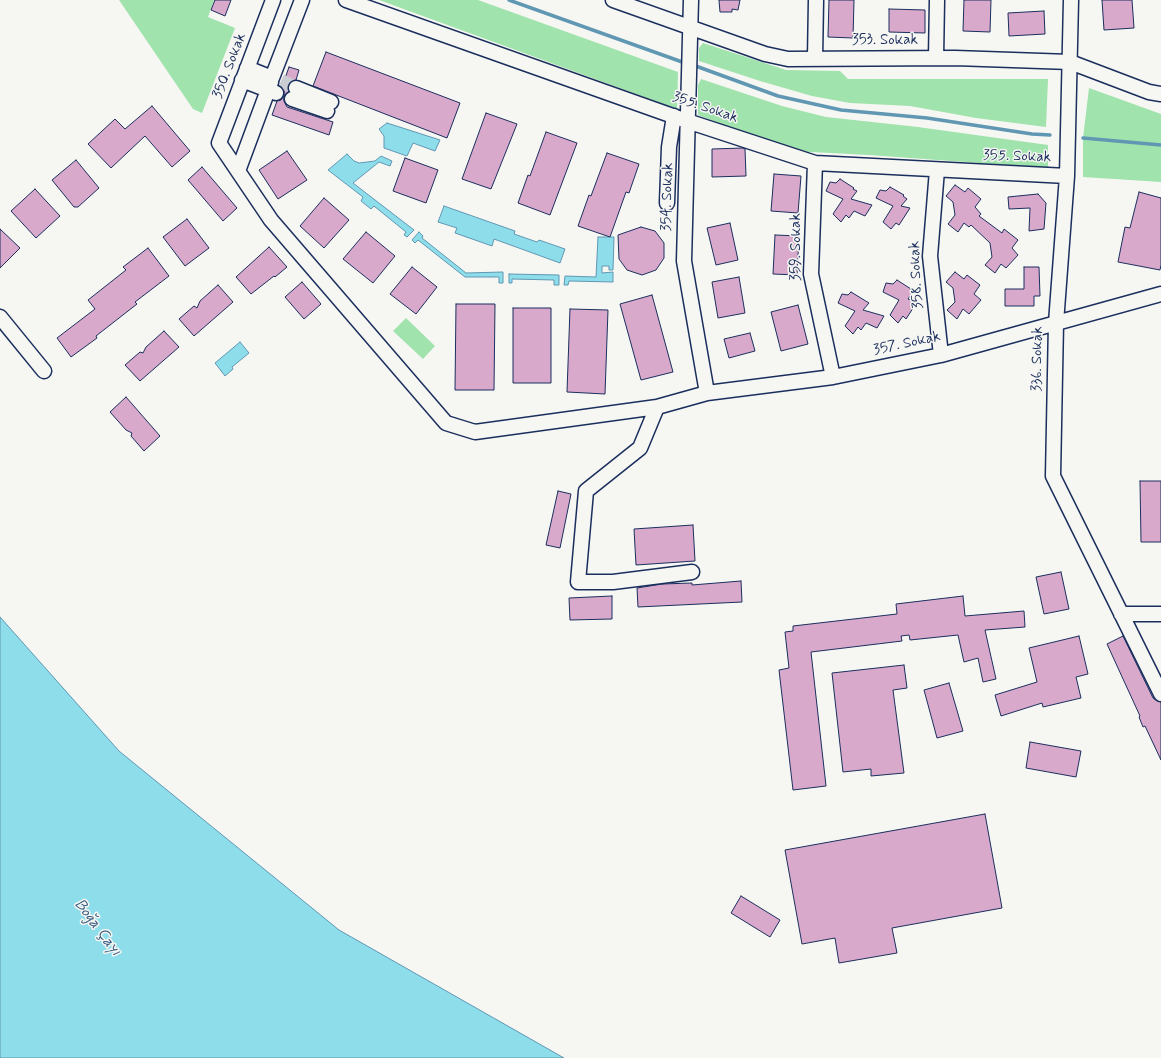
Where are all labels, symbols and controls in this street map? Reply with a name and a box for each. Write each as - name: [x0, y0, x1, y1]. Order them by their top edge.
- street label: 350. Sokak: [209, 31, 251, 101]
- street label: 353. Sokak: [852, 32, 918, 50]
- street label: 355. Sokak: [670, 88, 740, 128]
- street label: 355. Sokak: [983, 147, 1051, 167]
- street label: 354. Sokak: [658, 162, 678, 232]
- street label: 359. Sokak: [788, 213, 806, 281]
- street label: 358. Sokak: [906, 241, 928, 309]
- street label: 336. Sokak: [1028, 326, 1048, 392]
- street label: 357. Sokak: [872, 328, 942, 360]
- water label: Boğa Çayı: [69, 896, 125, 960]

